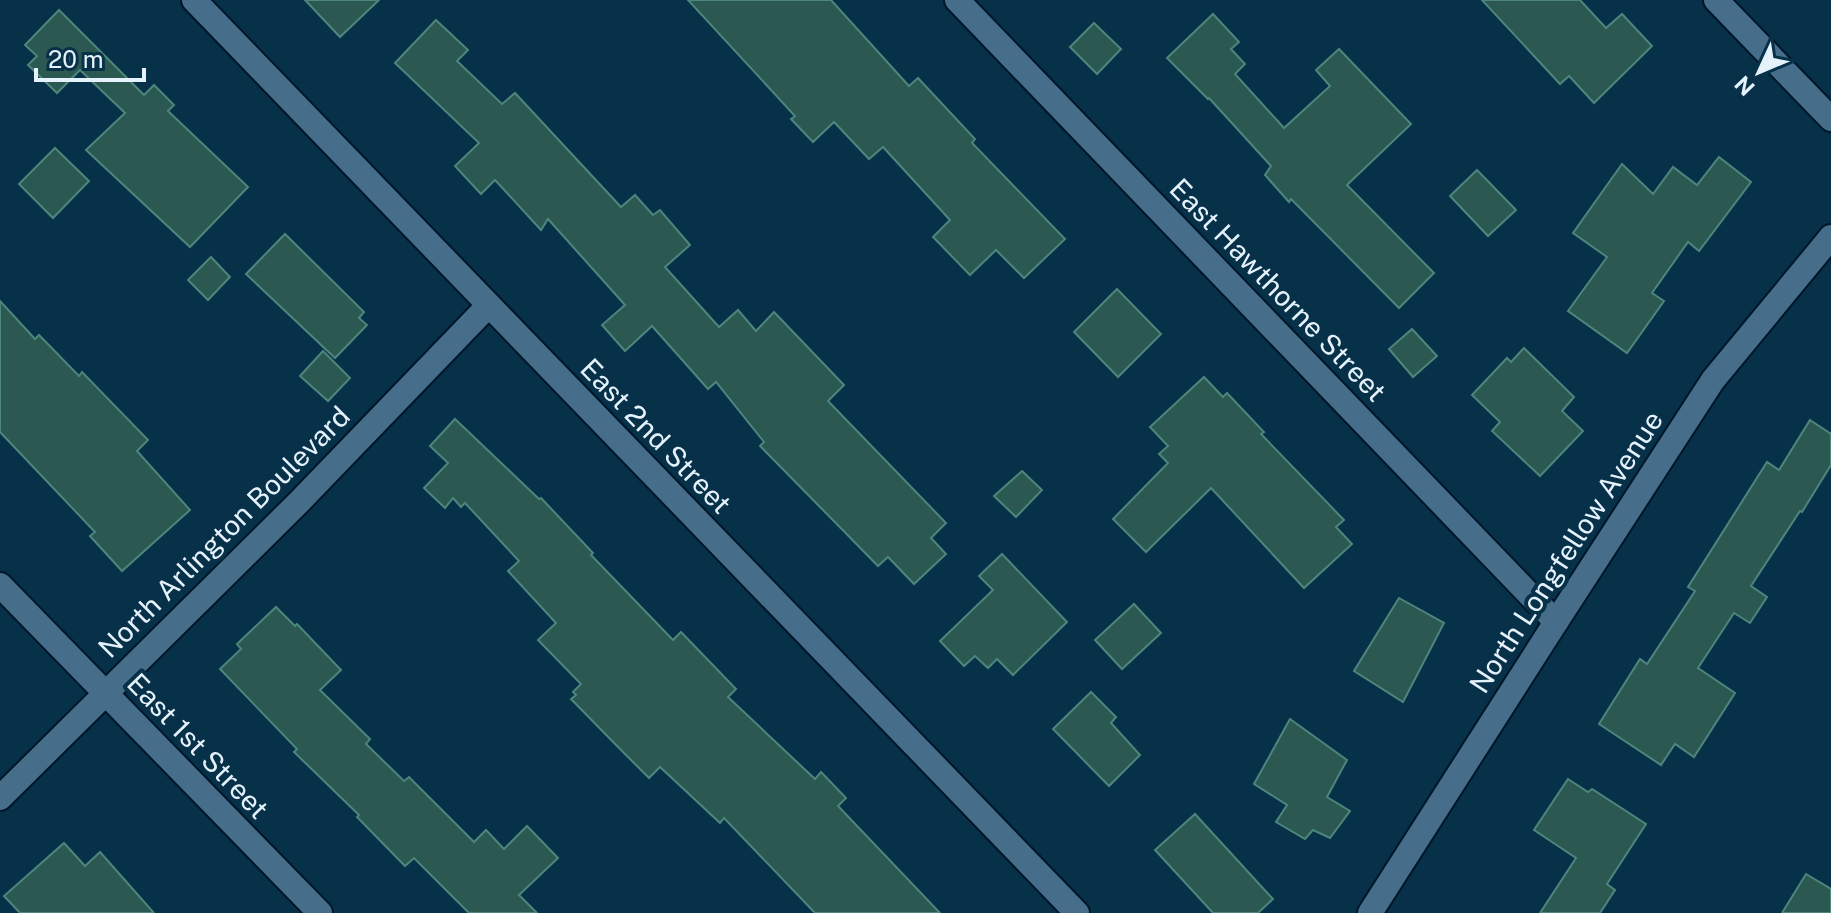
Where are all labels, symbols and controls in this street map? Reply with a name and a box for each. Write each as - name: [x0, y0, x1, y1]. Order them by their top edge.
- scale bar: [36, 32, 144, 82]
- north arrow: [1719, 32, 1799, 112]
- text: 20 m: [48, 45, 104, 73]
- text: N: [1729, 71, 1760, 101]
- street label: East Hawthorne Street: [1163, 172, 1393, 408]
- street label: East 2nd Street: [574, 351, 738, 520]
- street label: North Arlington Boulevard: [91, 399, 356, 664]
- street label: North Longfellow Avenue: [1462, 405, 1669, 699]
- street label: East 1st Street: [121, 666, 276, 825]

